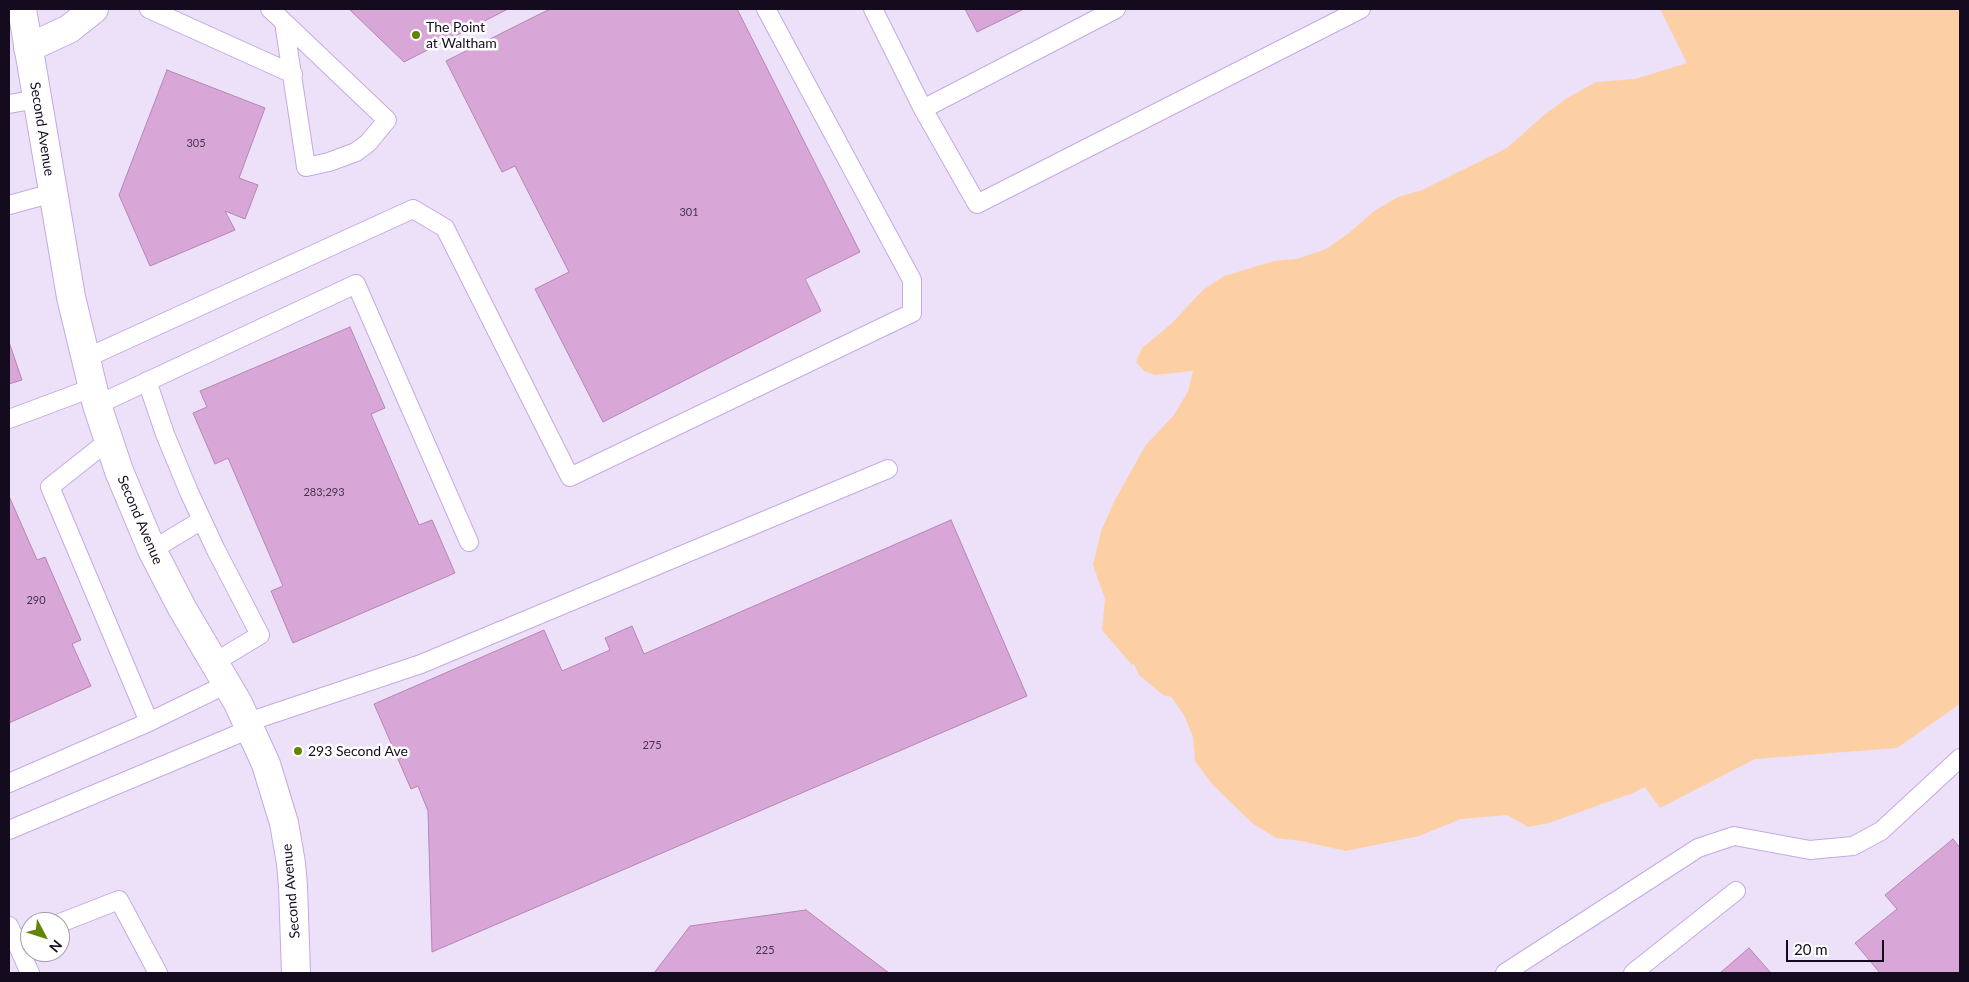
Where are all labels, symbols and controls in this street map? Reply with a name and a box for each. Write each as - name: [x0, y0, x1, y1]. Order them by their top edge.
- place label: The Point at Waltham: [426, 19, 497, 52]
- marker: The Point at Waltham: [410, 29, 422, 41]
- street label: Second Avenue: [26, 81, 58, 177]
- house number: 305: [186, 136, 206, 150]
- house number: 301: [679, 205, 699, 219]
- street label: Second Avenue: [114, 473, 166, 567]
- house number: 283;293: [303, 485, 345, 499]
- house number: 290: [26, 593, 46, 607]
- house number: 275: [642, 738, 662, 752]
- place label: 293 Second Ave: [308, 743, 408, 759]
- marker: 293 Second Ave: [292, 745, 304, 757]
- street label: Second Avenue: [278, 843, 304, 939]
- north arrow: [20, 912, 70, 962]
- scale bar: [1789, 930, 1886, 962]
- text: N: [46, 937, 66, 956]
- text: 20 m: [1794, 940, 1828, 958]
- house number: 225: [755, 943, 775, 957]

